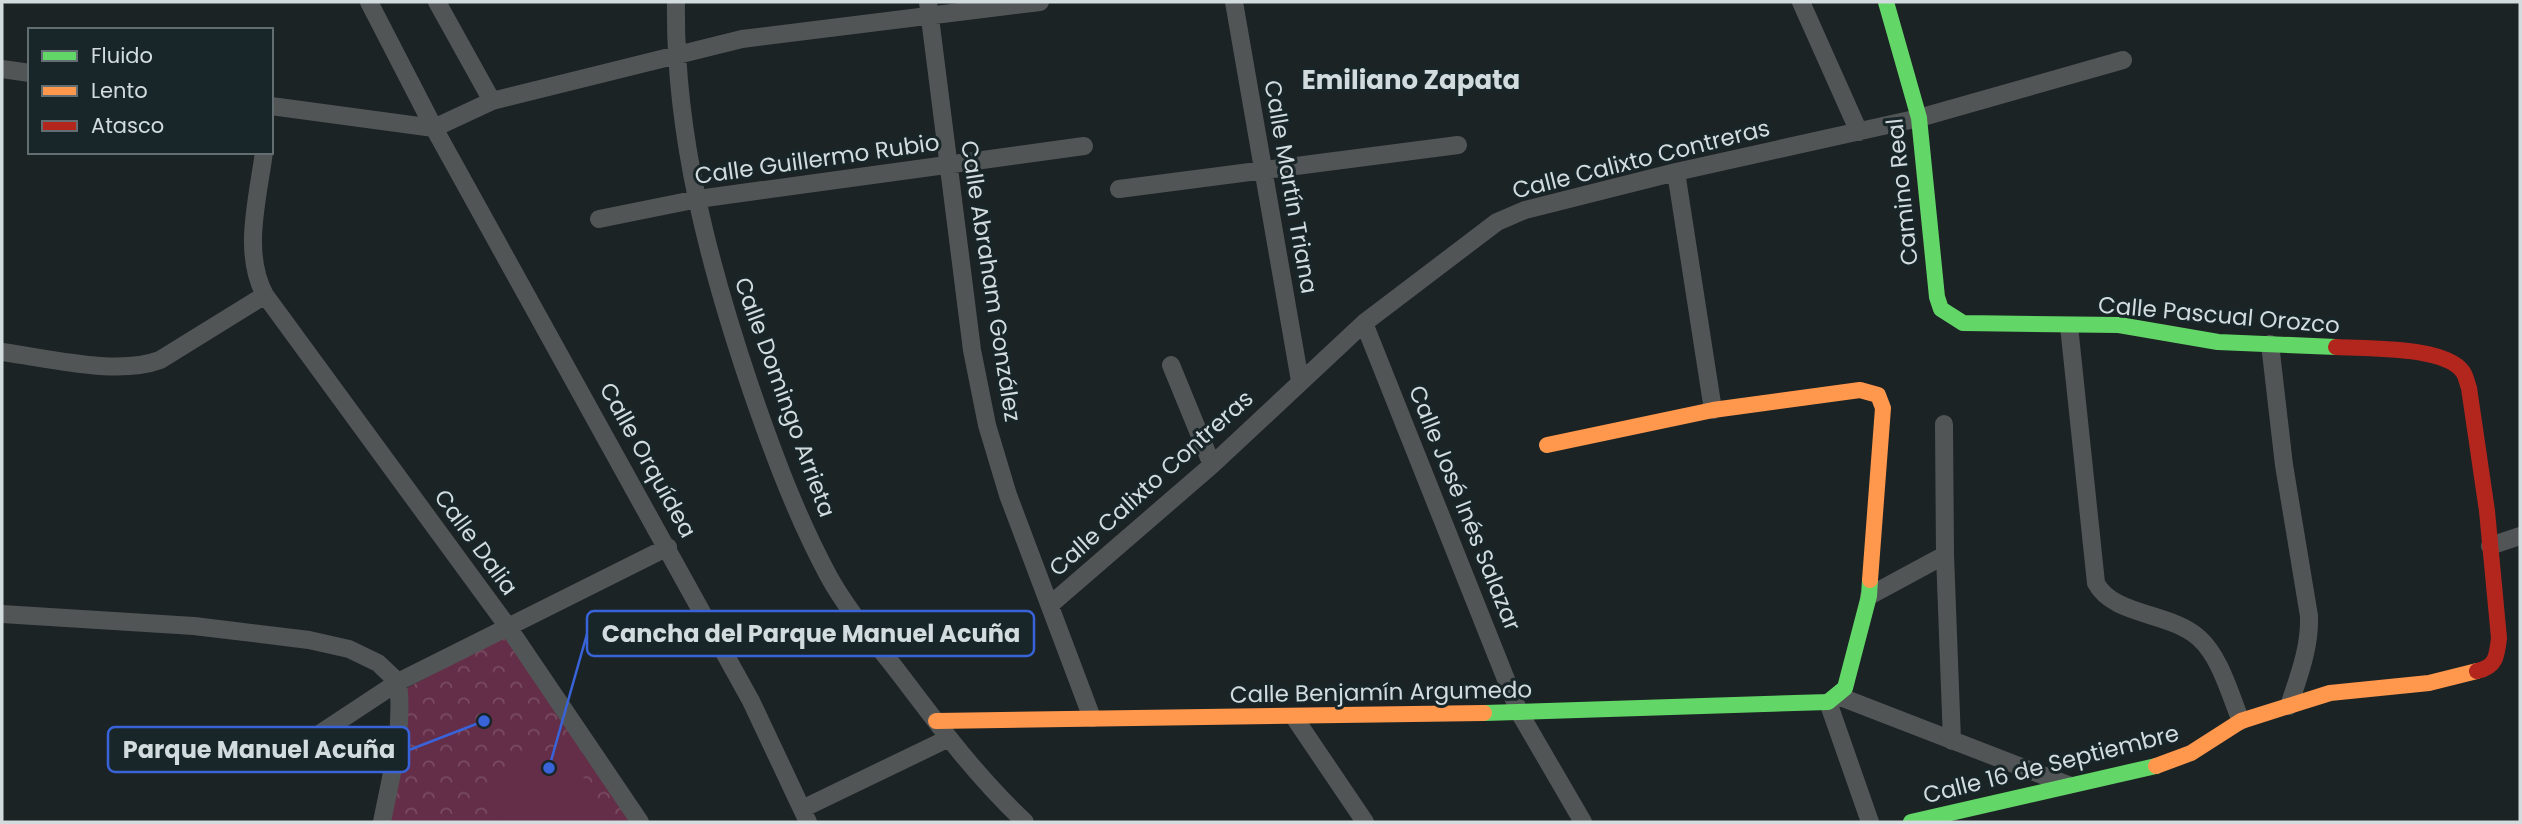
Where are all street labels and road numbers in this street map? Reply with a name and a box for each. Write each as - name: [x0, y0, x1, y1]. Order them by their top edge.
- street label: Calle Martín Triana: [1256, 78, 1326, 296]
- street label: Calle Calixto Contreras: [1509, 111, 1773, 207]
- street label: Camino Real: [1878, 117, 1926, 267]
- street label: Calle Guillermo Rubio: [693, 126, 941, 192]
- street label: Calle Abraham González: [953, 138, 1029, 424]
- street label: Calle Domingo Arrieta: [727, 273, 843, 521]
- street label: Calle Pascual Orozco: [2097, 288, 2341, 342]
- street label: Calle Orquídea: [592, 377, 704, 543]
- street label: Calle José Inés Salazar: [1401, 381, 1529, 635]
- street label: Calle Calixto Contreras: [1042, 383, 1260, 583]
- street label: Calle Dalia: [427, 483, 525, 601]
- street label: Calle Benjamín Argumedo: [1230, 673, 1532, 711]
- street label: Calle 16 de Septiembre: [1920, 717, 2182, 811]

